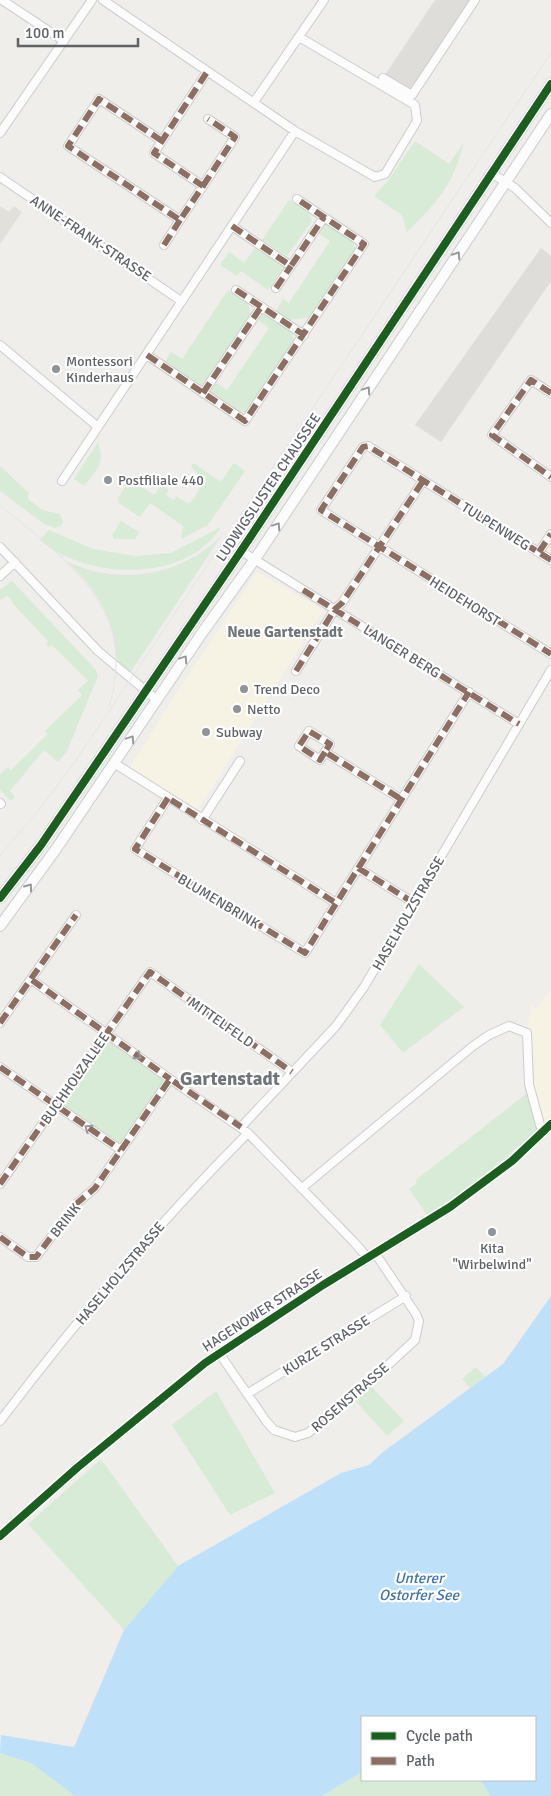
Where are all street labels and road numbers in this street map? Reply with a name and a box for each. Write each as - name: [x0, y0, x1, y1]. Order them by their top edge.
- street label: ANNE-FRANK-STRASSE: [27, 192, 154, 285]
- street label: LUDWIGSLUSTER CHAUSSEE: [212, 410, 324, 565]
- street label: TULPENWEG: [458, 499, 533, 554]
- street label: HEIDEHORST: [426, 573, 503, 630]
- street label: LANGER BERG: [360, 621, 443, 682]
- street label: HASELHOLZSTRASSE: [369, 853, 448, 973]
- street label: BLUMENBRINK: [175, 870, 263, 933]
- street label: MITTELFELD: [185, 994, 257, 1051]
- street label: BUCHHOLZALLEE: [37, 1029, 113, 1127]
- street label: BRINK: [47, 1199, 85, 1241]
- street label: HASELHOLZSTRASSE: [72, 1218, 168, 1328]
- street label: HAGENOWER STRASSE: [199, 1265, 325, 1356]
- street label: KURZE STRASSE: [280, 1312, 373, 1379]
- street label: ROSENSTRASSE: [308, 1359, 393, 1436]

